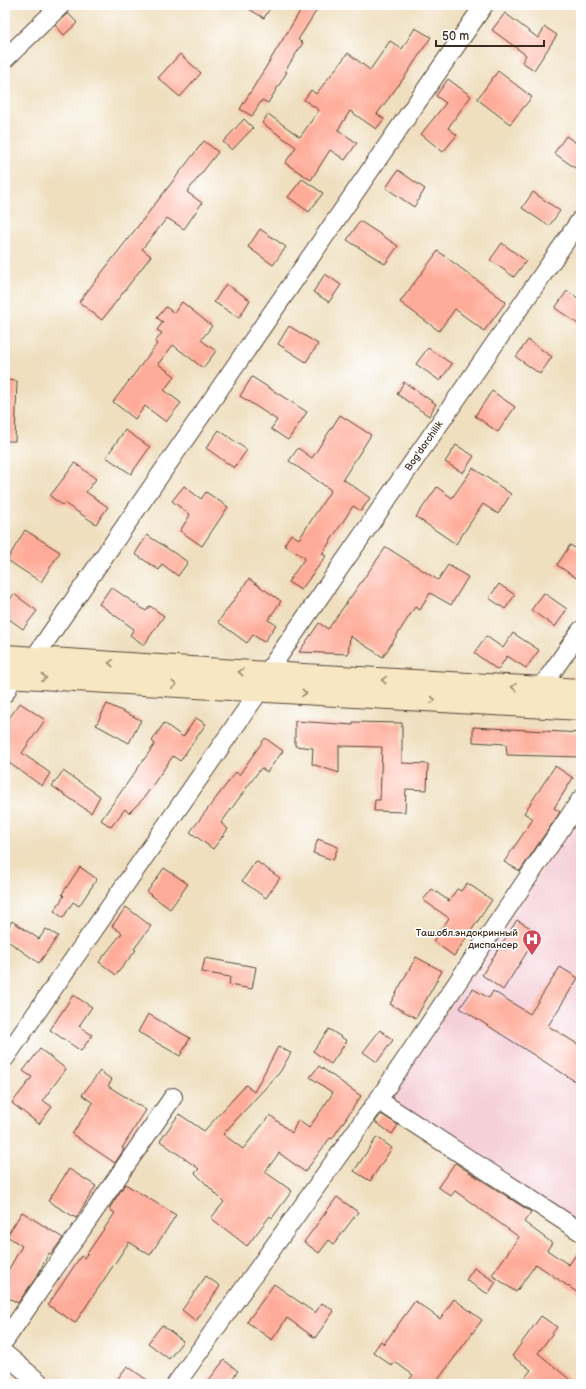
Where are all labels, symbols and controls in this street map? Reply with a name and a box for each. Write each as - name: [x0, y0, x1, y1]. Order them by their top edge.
- scale bar: [436, 22, 544, 48]
- text: 50 m: [442, 29, 469, 44]
- street label: Bog'dorchilik: [402, 419, 446, 473]
- one-way arrow: [108, 658, 114, 667]
- one-way arrow: [237, 667, 244, 676]
- one-way arrow: [41, 673, 47, 682]
- one-way arrow: [381, 675, 387, 684]
- one-way arrow: [171, 681, 177, 690]
- one-way arrow: [511, 682, 517, 691]
- one-way arrow: [301, 688, 307, 697]
- one-way arrow: [430, 696, 436, 705]
- place label: Таш.обл.эндокринный диспансер: [415, 927, 518, 951]
- hospital icon: Таш.обл.эндокринный диспансер: [521, 928, 543, 956]

